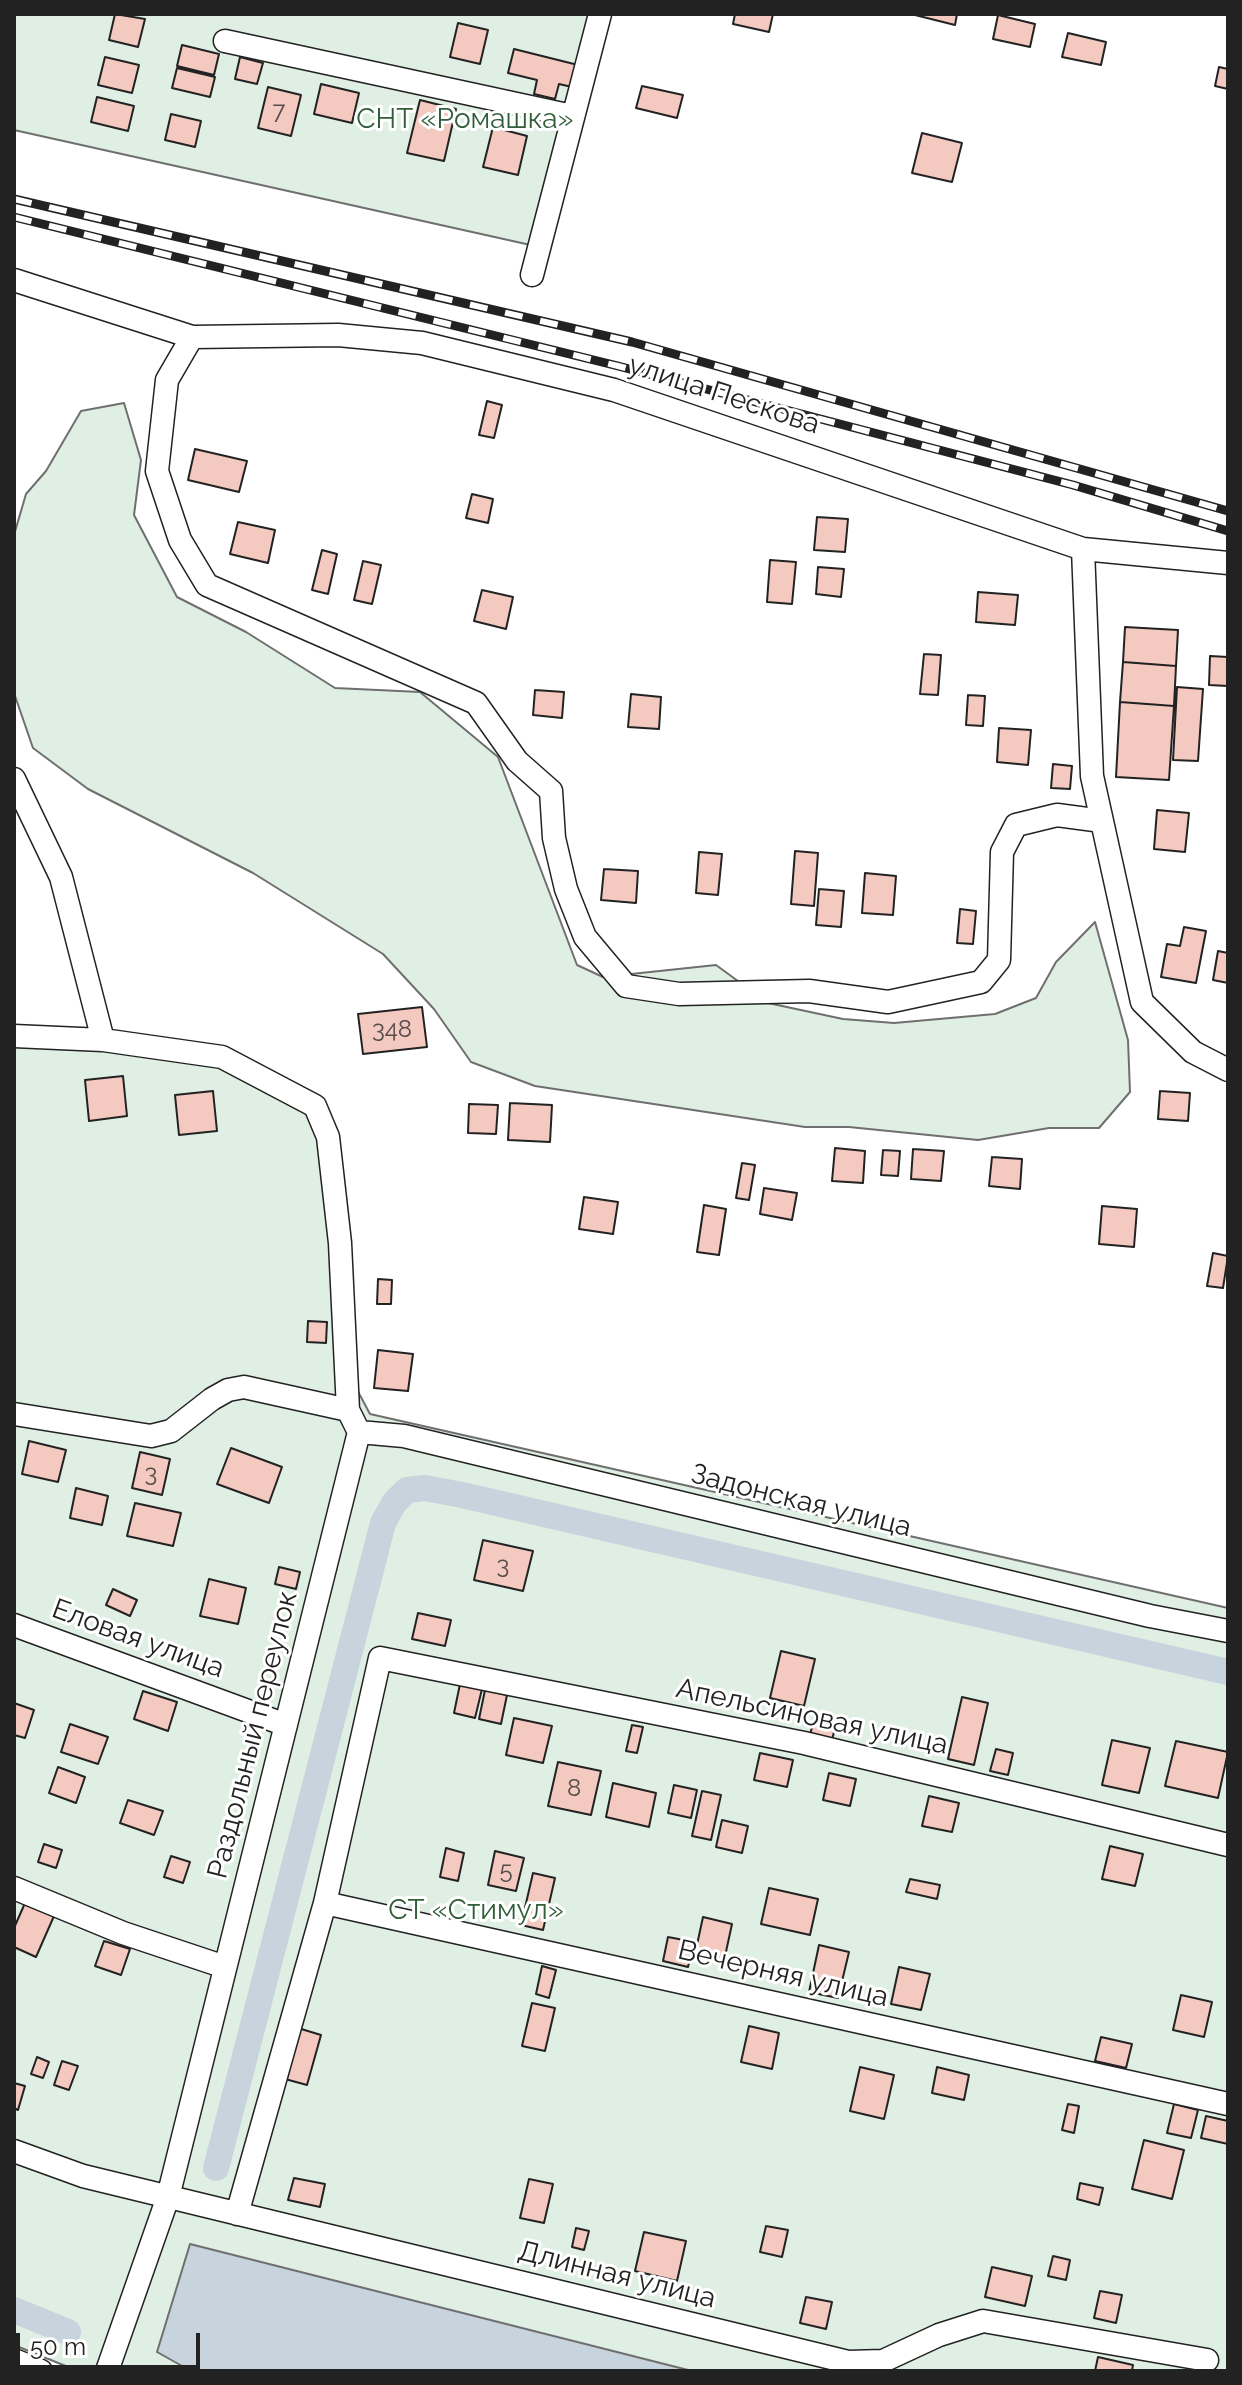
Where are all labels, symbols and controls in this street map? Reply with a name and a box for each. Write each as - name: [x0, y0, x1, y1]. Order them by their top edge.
- house number: 7: [273, 98, 285, 126]
- park label: СНТ «Ромашка»: [356, 103, 574, 137]
- street label: улица Пескова: [624, 348, 824, 442]
- house number: 348: [372, 1016, 412, 1044]
- street label: Задонская улица: [687, 1457, 915, 1545]
- house number: 3: [145, 1460, 157, 1488]
- house number: 3: [497, 1552, 509, 1580]
- street label: Раздольный переулок: [201, 1588, 305, 1882]
- street label: Еловая улица: [47, 1592, 229, 1686]
- street label: Апельсиновая улица: [673, 1672, 951, 1762]
- house number: 8: [567, 1775, 581, 1803]
- house number: 5: [499, 1857, 513, 1885]
- park label: СТ «Стимул»: [388, 1894, 564, 1928]
- street label: Вечерняя улица: [675, 1933, 891, 2015]
- street label: Длинная улица: [515, 2234, 719, 2316]
- scale bar: [20, 2317, 204, 2367]
- text: 50 m: [30, 2332, 86, 2361]

